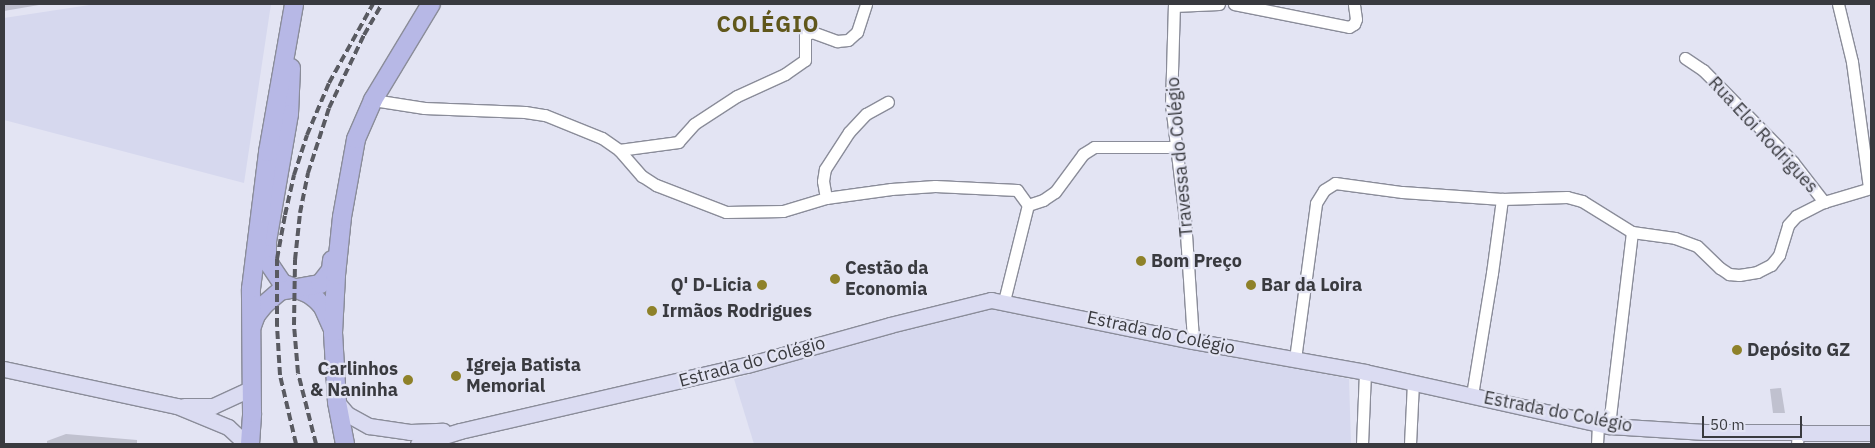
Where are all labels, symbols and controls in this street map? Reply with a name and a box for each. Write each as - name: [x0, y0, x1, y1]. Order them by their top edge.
- district label: COLÉGIO: [716, 11, 820, 37]
- street label: Rua Eloi Rodrigues: [1704, 72, 1822, 198]
- street label: Travessa do Colégio: [1162, 76, 1198, 238]
- place label: Bom Preço: [1151, 250, 1242, 272]
- marker: Bom Preço: [1135, 255, 1147, 267]
- place label: Cestão da Economia: [845, 258, 928, 300]
- marker: Cestão da Economia: [829, 273, 841, 285]
- place label: Q' D-Licia: [671, 274, 752, 296]
- place label: Bar da Loira: [1261, 274, 1362, 296]
- marker: Q' D-Licia: [756, 279, 768, 291]
- marker: Bar da Loira: [1245, 279, 1257, 291]
- place label: Irmãos Rodrigues: [662, 300, 812, 322]
- marker: Irmãos Rodrigues: [646, 305, 658, 317]
- street label: Estrada do Colégio: [1085, 307, 1237, 359]
- street label: Estrada do Colégio: [676, 332, 828, 392]
- place label: Depósito GZ: [1747, 339, 1850, 361]
- marker: Depósito GZ: [1731, 344, 1743, 356]
- place label: Igreja Batista Memorial: [466, 355, 581, 398]
- place label: Carlinhos & Naninha: [310, 359, 398, 402]
- marker: Igreja Batista Memorial: [450, 370, 462, 382]
- marker: Carlinhos & Naninha: [402, 374, 414, 386]
- street label: Estrada do Colégio: [1482, 387, 1634, 437]
- scale bar: [1705, 406, 1805, 438]
- text: 50 m: [1710, 415, 1745, 434]

